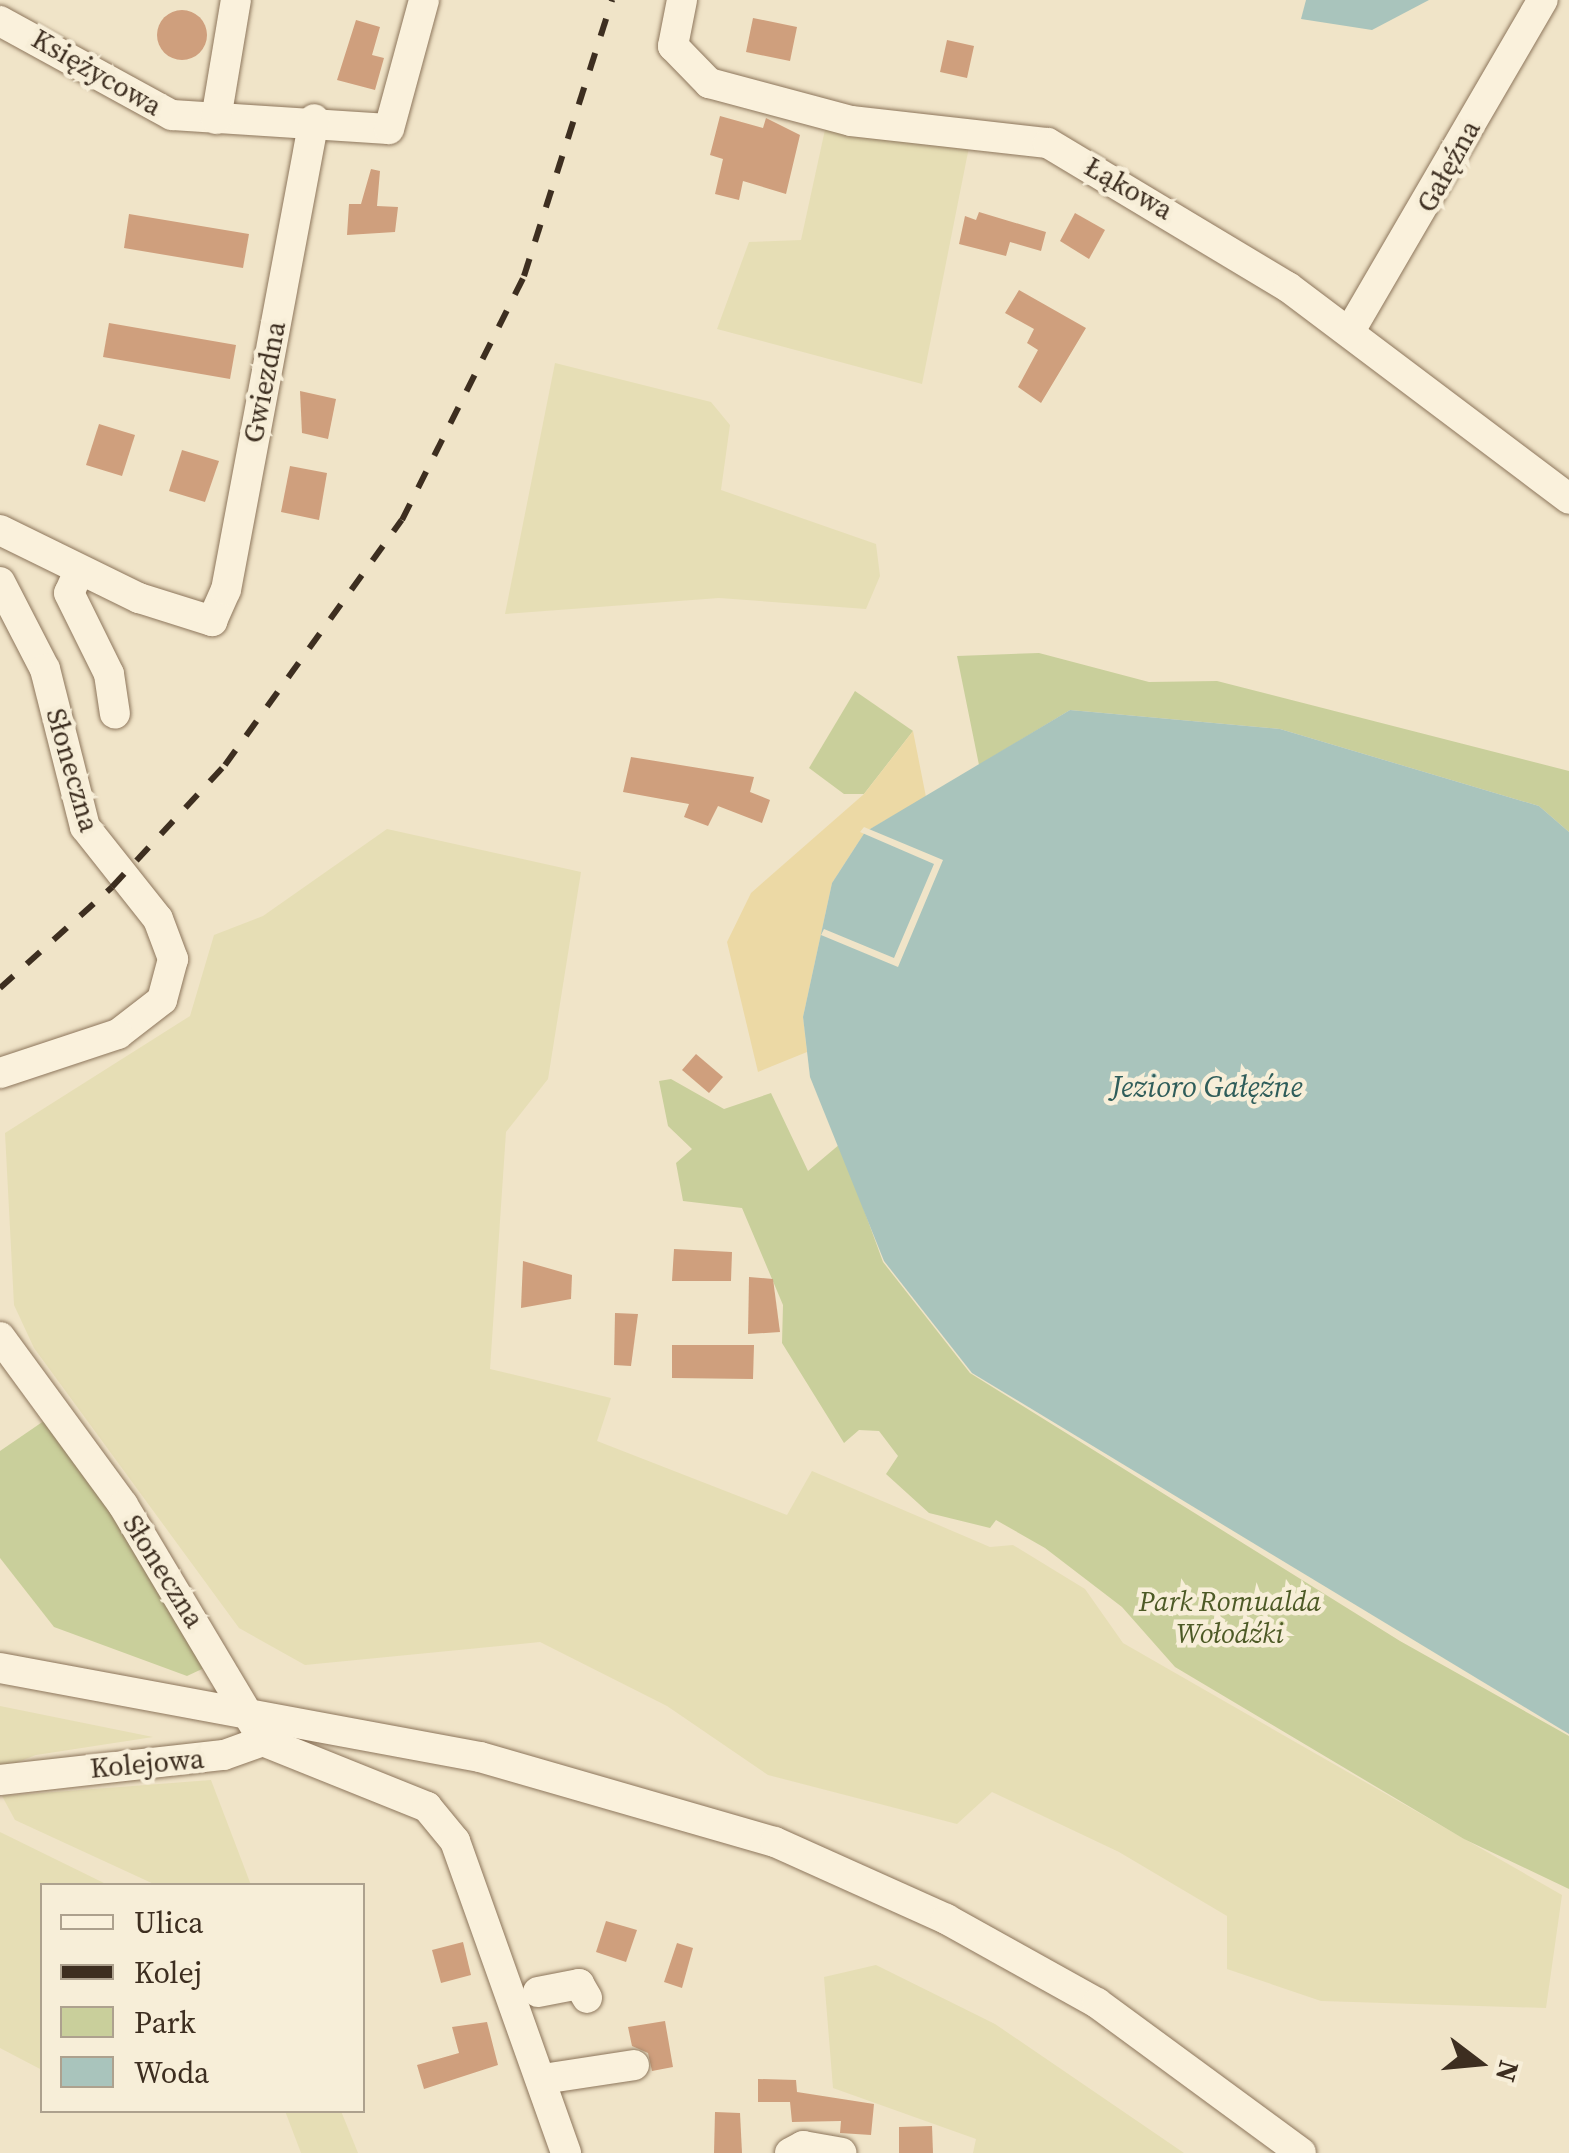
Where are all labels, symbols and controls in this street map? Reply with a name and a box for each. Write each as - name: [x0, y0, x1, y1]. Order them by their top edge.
- street label: Księżycowa: [26, 21, 168, 123]
- street label: Gałęźna: [1409, 114, 1487, 218]
- street label: Łąkowa: [1079, 149, 1179, 227]
- street label: Gwiezdna: [236, 318, 292, 446]
- street label: Słoneczna: [39, 704, 107, 836]
- water label: Jezioro Gałęźne: [1111, 1069, 1303, 1105]
- street label: Słoneczna: [116, 1508, 212, 1634]
- park label: Park Romualda Wołodźki: [1139, 1584, 1321, 1650]
- street label: Kolejowa: [89, 1741, 205, 1785]
- legend: [40, 1883, 365, 2113]
- text: Ulica: [134, 1902, 204, 1943]
- text: Kolej: [134, 1952, 202, 1993]
- text: Park: [134, 2002, 196, 2043]
- north arrow: [1429, 2013, 1529, 2113]
- text: Woda: [134, 2052, 209, 2093]
- text: N: [1487, 2056, 1529, 2086]

